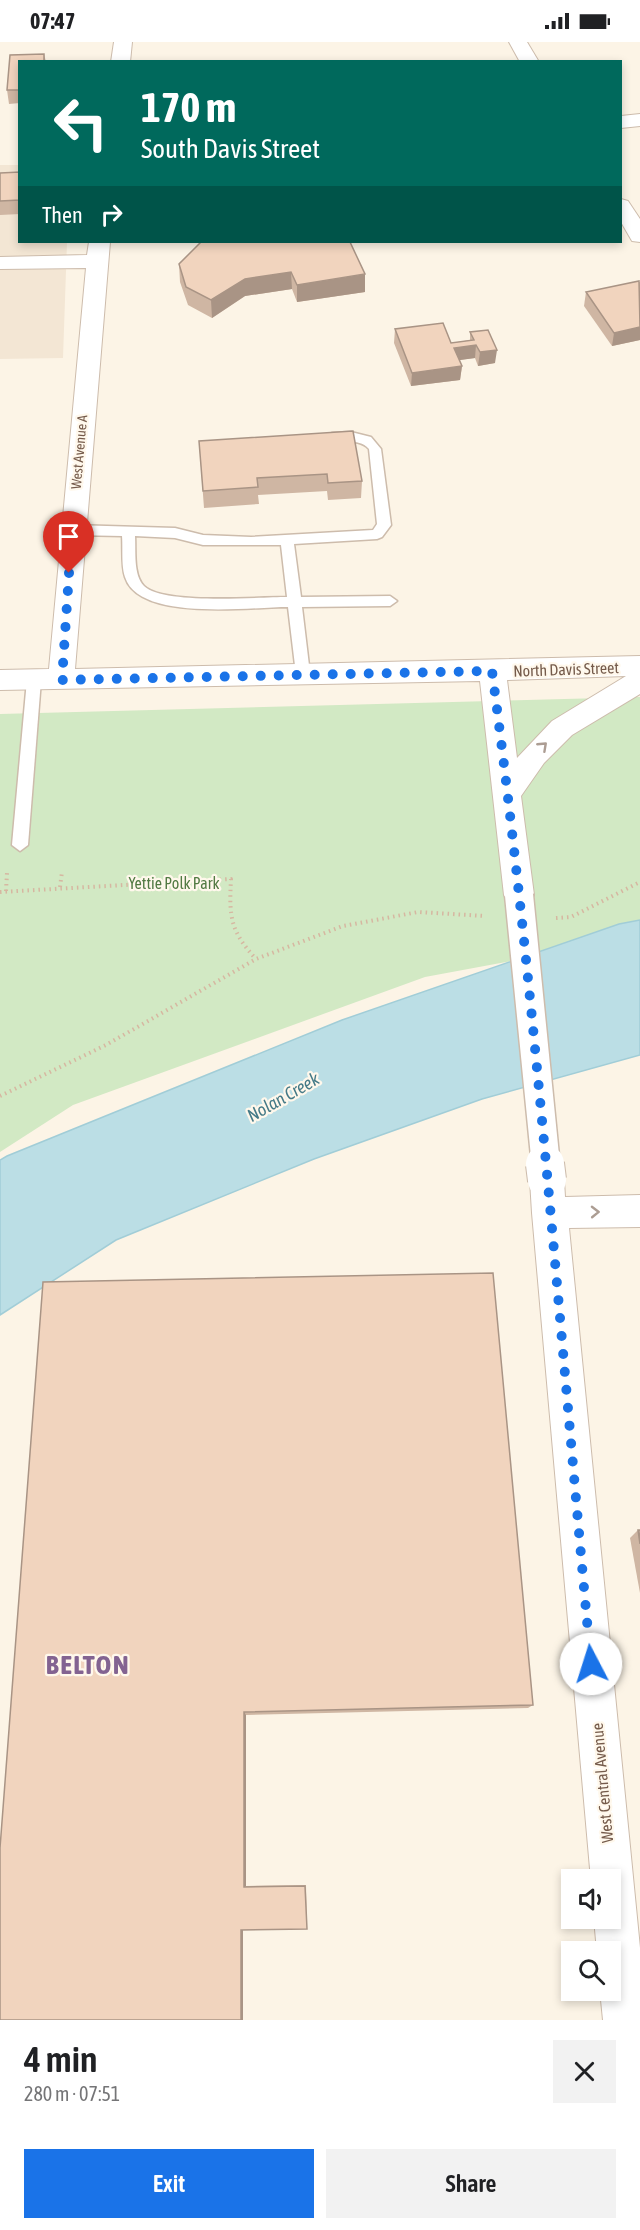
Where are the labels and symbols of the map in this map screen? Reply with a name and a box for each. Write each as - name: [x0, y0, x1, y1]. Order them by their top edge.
- street label: West Avenue A: [68, 414, 90, 490]
- pin: [43, 511, 94, 573]
- street label: North Davis Street: [513, 658, 620, 680]
- one-way arrow: [536, 742, 546, 753]
- park label: Yettie Polk Park: [128, 874, 220, 892]
- water label: Nolan Creek: [243, 1067, 324, 1126]
- one-way arrow: [590, 1206, 599, 1218]
- position arrow: [559, 1632, 623, 1696]
- district label: BELTON: [46, 1649, 130, 1680]
- street label: West Central Avenue: [588, 1722, 616, 1844]

